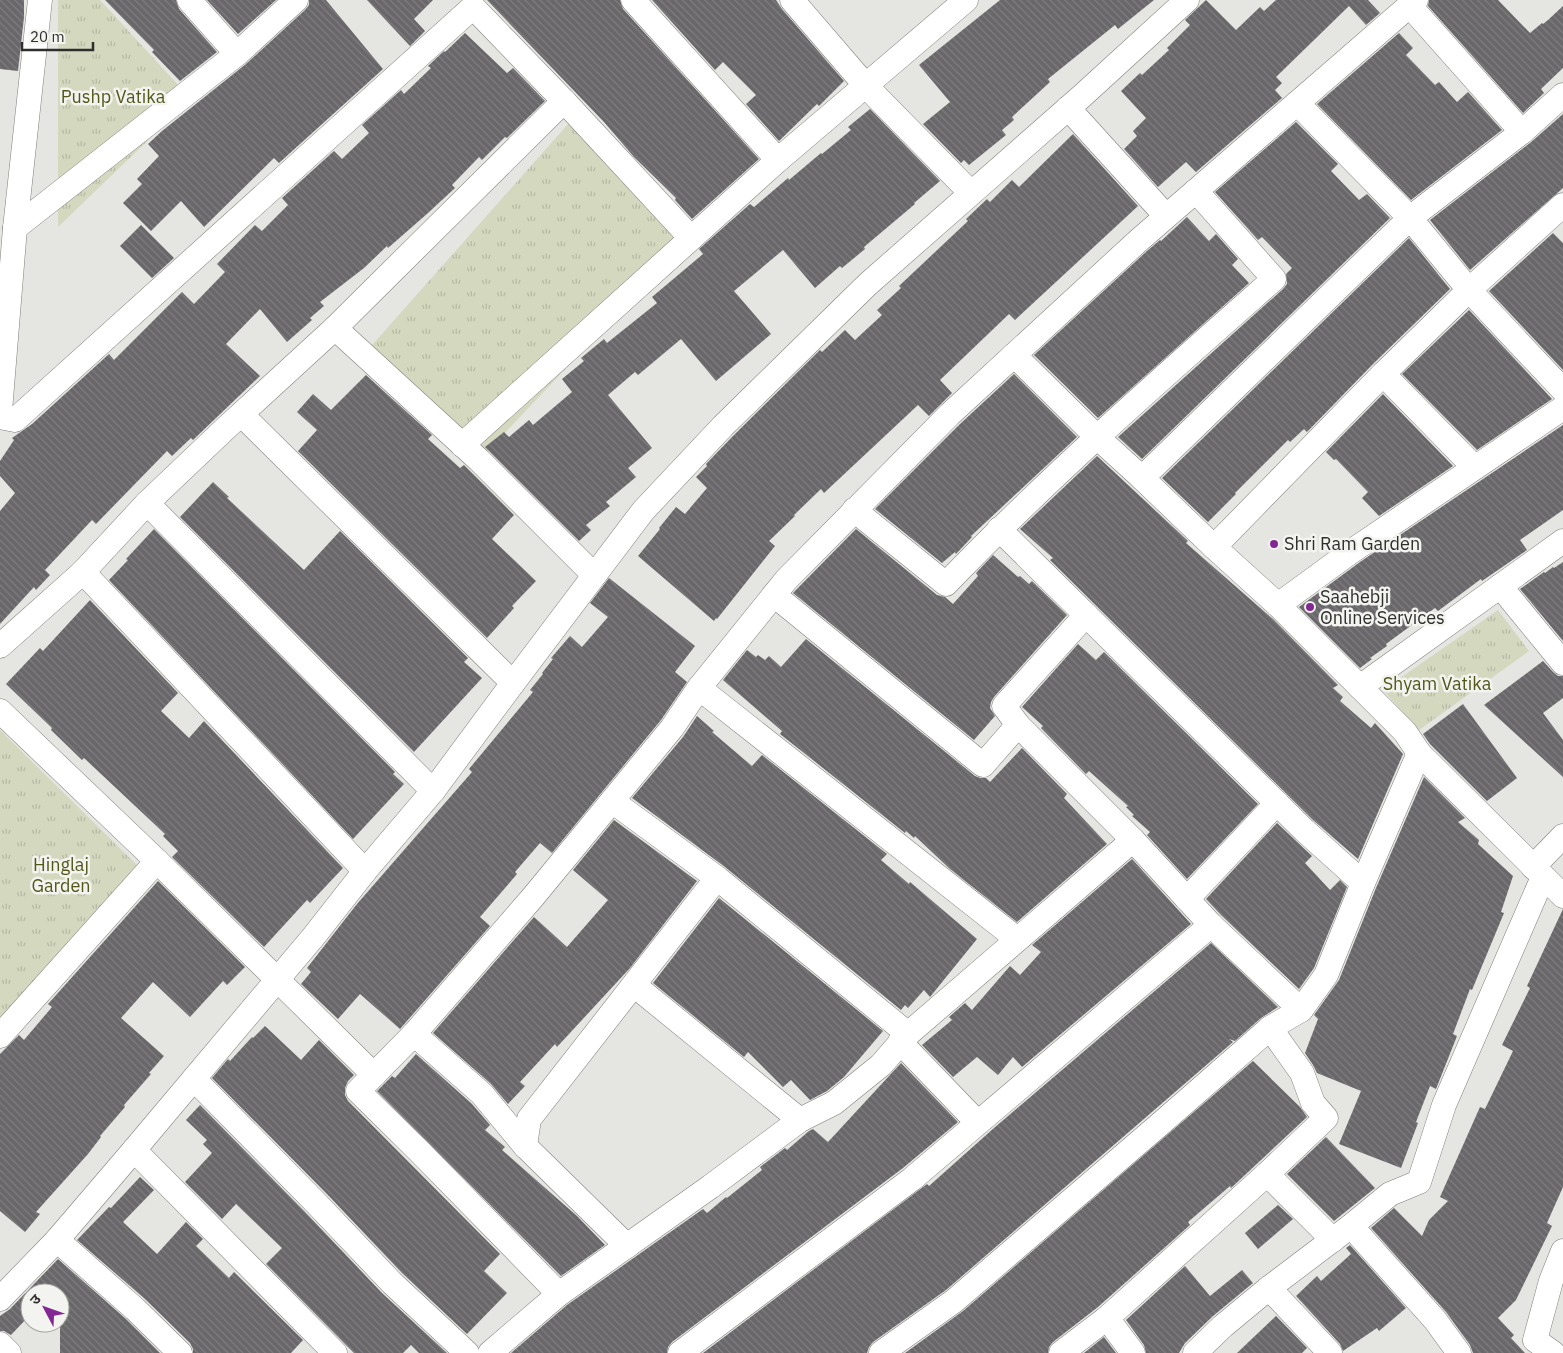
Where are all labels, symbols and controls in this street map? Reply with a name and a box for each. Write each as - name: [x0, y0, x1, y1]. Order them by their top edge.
- scale bar: [22, 20, 94, 52]
- text: 20 m: [30, 27, 65, 46]
- park label: Pushp Vatika: [61, 85, 166, 108]
- place label: Shri Ram Garden: [1284, 532, 1420, 555]
- marker: Shri Ram Garden: [1268, 538, 1280, 550]
- place label: Saahebji Online Services: [1320, 585, 1445, 629]
- marker: Saahebji Online Services: [1304, 601, 1316, 613]
- park label: Shyam Vatika: [1383, 672, 1492, 695]
- park label: Hinglaj Garden: [31, 853, 91, 897]
- north arrow: [20, 1283, 70, 1333]
- text: उ: [26, 1290, 45, 1308]

